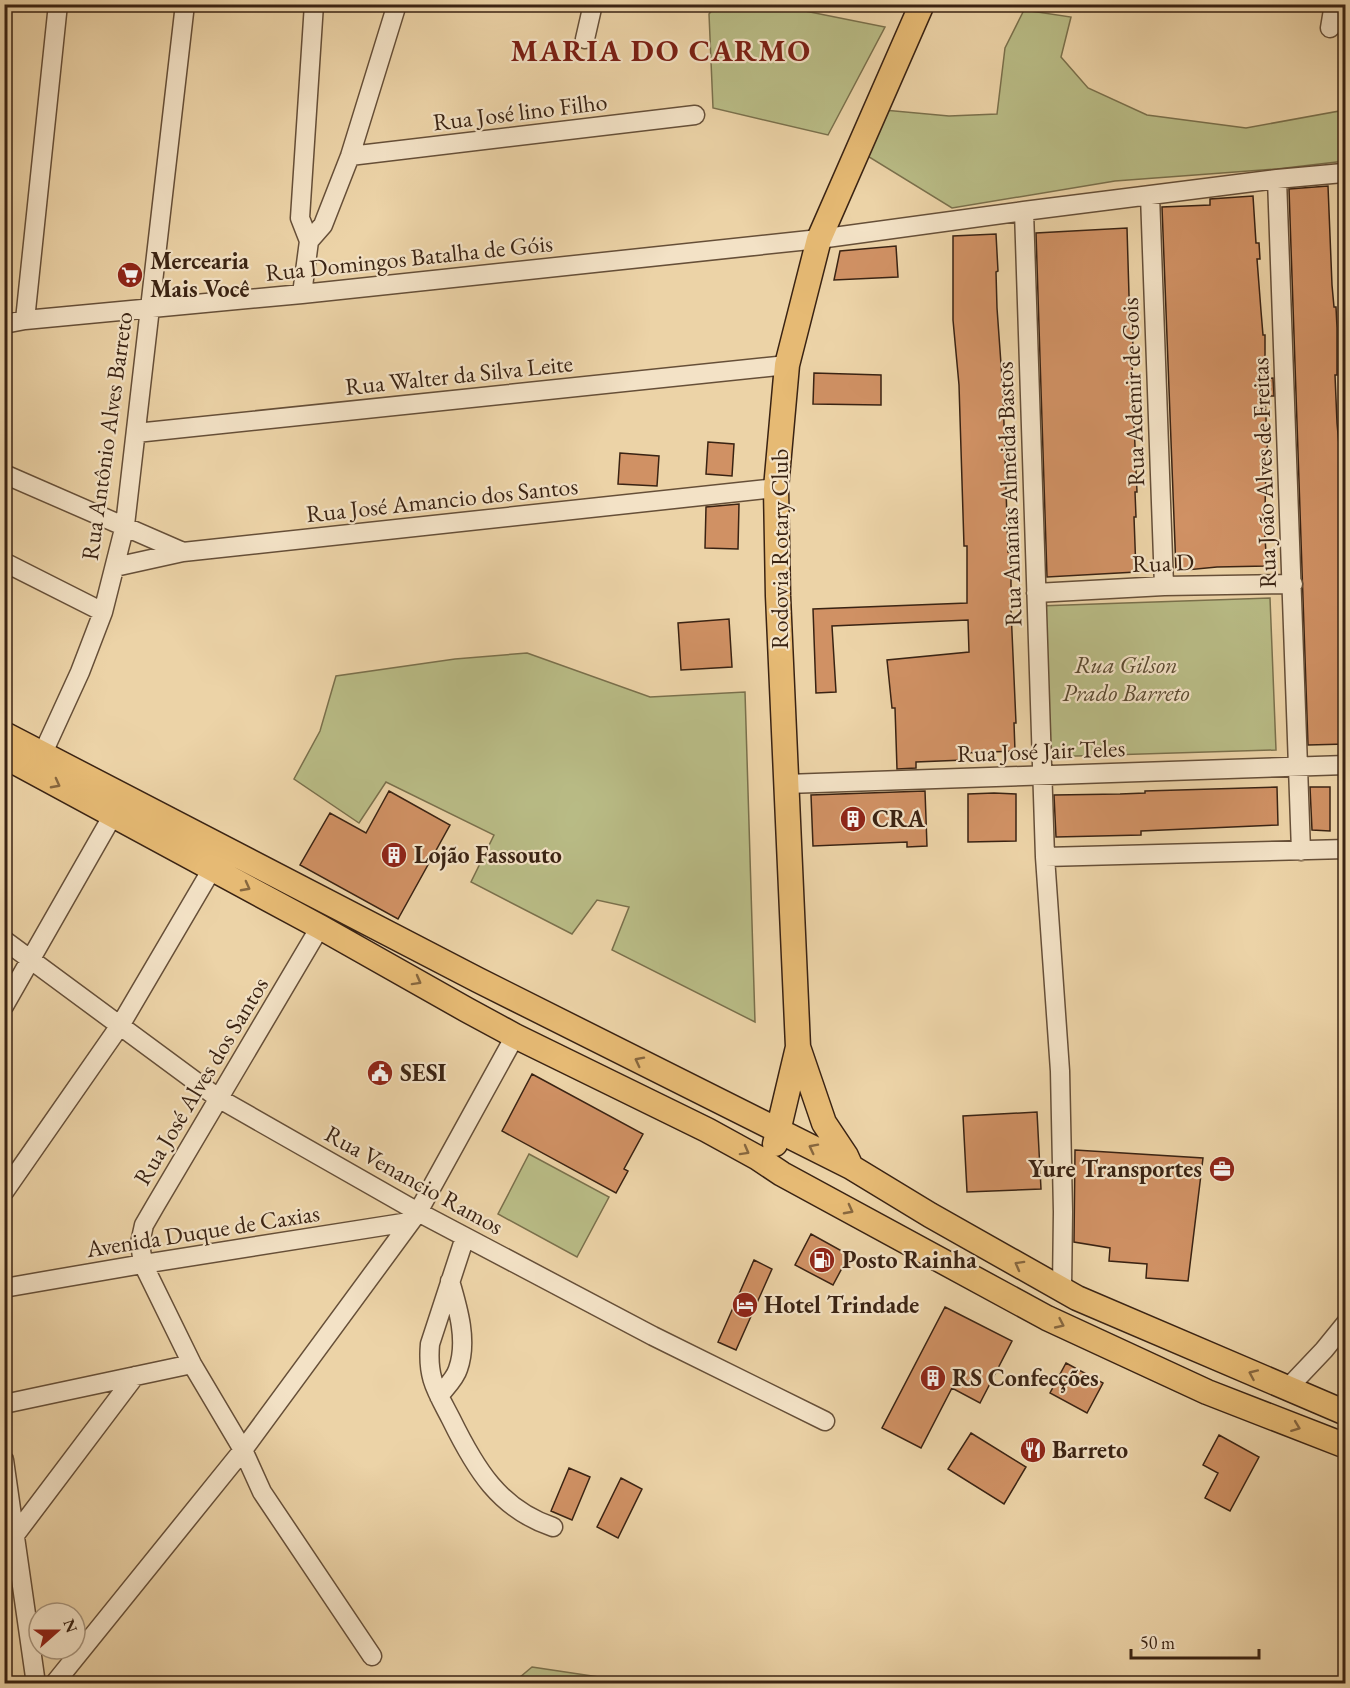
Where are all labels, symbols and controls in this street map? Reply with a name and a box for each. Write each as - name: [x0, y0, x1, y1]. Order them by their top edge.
- district label: MARIA DO CARMO: [510, 31, 812, 70]
- street label: Rua José lino Filho: [431, 85, 609, 138]
- street label: Rua Domingos Batalha de Góis: [264, 227, 554, 288]
- place label: Mercearia Mais Você: [150, 245, 249, 304]
- supermarket icon: Mercearia Mais Você: [115, 260, 145, 290]
- street label: Rua Ademir de Gois: [1114, 297, 1151, 487]
- street label: Rua Antônio Alves Barreto: [74, 310, 139, 562]
- street label: Rua Walter da Silva Leite: [344, 347, 574, 402]
- street label: Rua João Alves de Freitas: [1244, 357, 1283, 589]
- street label: Rua Ananias Almeida Bastos: [988, 361, 1029, 627]
- street label: Rodovia Rotary Club: [764, 449, 795, 649]
- street label: Rua José Amancio dos Santos: [305, 470, 579, 529]
- street label: Rua D: [1131, 546, 1195, 579]
- park label: Rua Gilson Prado Barreto: [1062, 649, 1190, 708]
- street label: Rua José Jair Teles: [956, 732, 1126, 769]
- one-way arrow: [50, 777, 60, 788]
- place label: CRA: [872, 803, 925, 834]
- building icon: CRA: [838, 804, 868, 834]
- place label: Lojão Fassouto: [414, 839, 562, 871]
- building icon: Lojão Fassouto: [379, 840, 409, 870]
- one-way arrow: [239, 880, 250, 892]
- street label: Rua José Alves dos Santos: [126, 971, 275, 1190]
- one-way arrow: [410, 974, 421, 986]
- one-way arrow: [634, 1056, 645, 1068]
- place label: SESI: [400, 1057, 447, 1088]
- public building icon: SESI: [365, 1058, 395, 1088]
- street label: Rua Venancio Ramos: [319, 1118, 509, 1241]
- one-way arrow: [739, 1144, 750, 1155]
- one-way arrow: [808, 1144, 819, 1156]
- place label: Yure Transportes: [1028, 1153, 1202, 1184]
- office icon: Yure Transportes: [1207, 1154, 1237, 1184]
- street label: Avenida Duque de Caxias: [83, 1197, 322, 1264]
- one-way arrow: [843, 1203, 853, 1214]
- place label: Posto Rainha: [842, 1244, 977, 1275]
- fuel station icon: Posto Rainha: [807, 1245, 837, 1275]
- one-way arrow: [1015, 1261, 1026, 1272]
- place label: Hotel Trindade: [764, 1289, 919, 1320]
- hotel icon: Hotel Trindade: [730, 1290, 760, 1320]
- one-way arrow: [1053, 1317, 1064, 1329]
- place label: RS Confecções: [952, 1362, 1099, 1393]
- building icon: RS Confecções: [918, 1363, 948, 1393]
- one-way arrow: [1248, 1369, 1259, 1381]
- one-way arrow: [1290, 1420, 1301, 1433]
- place label: Barreto: [1052, 1434, 1128, 1465]
- restaurant icon: Barreto: [1018, 1435, 1048, 1465]
- north arrow: [27, 1601, 87, 1661]
- text: N: [58, 1616, 83, 1636]
- scale bar: [1131, 1622, 1258, 1660]
- text: 50 m: [1140, 1631, 1175, 1654]

